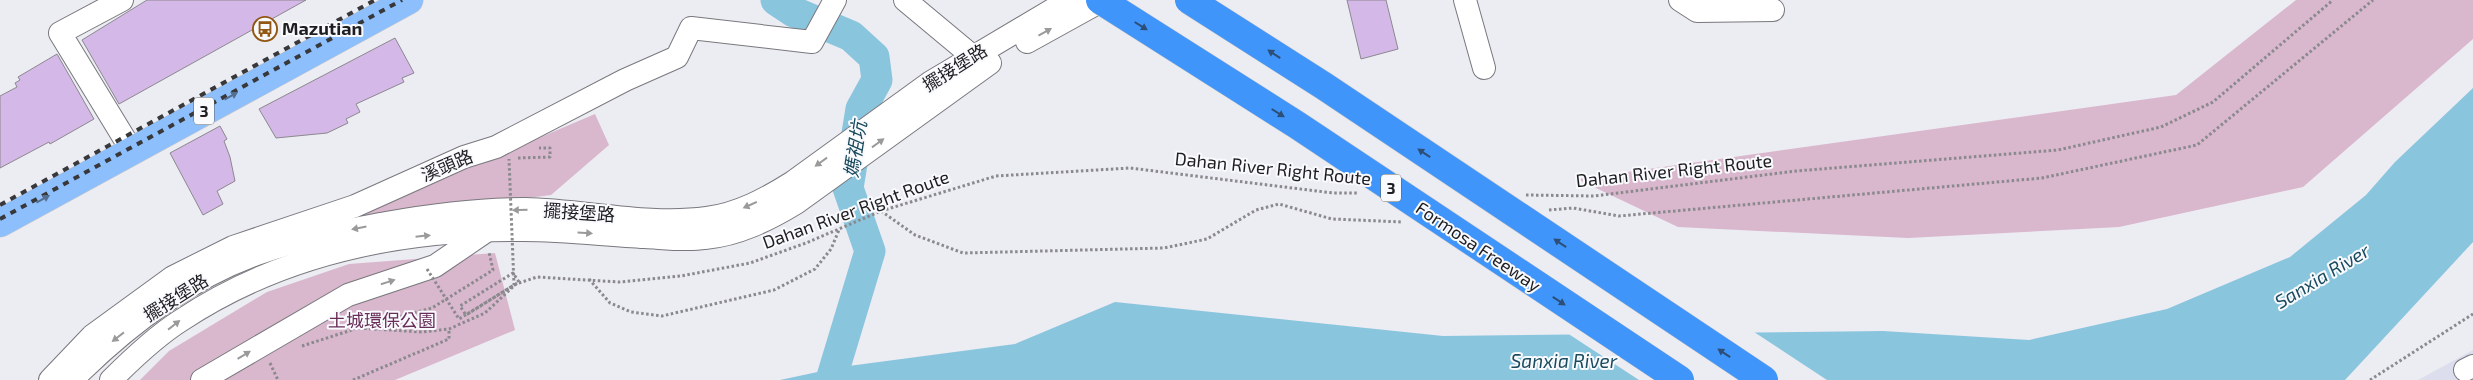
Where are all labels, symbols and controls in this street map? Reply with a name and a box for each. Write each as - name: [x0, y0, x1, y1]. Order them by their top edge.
- bus stop icon: Mazutian: [252, 16, 278, 42]
- place label: Mazutian: [282, 17, 362, 39]
- one-way arrow: [1134, 21, 1148, 31]
- one-way arrow: [1037, 28, 1052, 36]
- street label: 擺接堡路: [918, 39, 991, 96]
- one-way arrow: [1267, 49, 1281, 59]
- one-way arrow: [225, 92, 238, 101]
- road number: 3: [194, 98, 214, 124]
- one-way arrow: [1272, 108, 1285, 118]
- water label: 媽祖坑: [839, 116, 871, 179]
- one-way arrow: [871, 138, 885, 148]
- street label: 溪頭路: [417, 144, 476, 186]
- street label: Dahan River Right Route: [1174, 147, 1372, 189]
- one-way arrow: [1418, 148, 1431, 158]
- street label: Dahan River Right Route: [1575, 149, 1773, 191]
- one-way arrow: [814, 157, 828, 167]
- street label: Dahan River Right Route: [759, 165, 952, 253]
- road number: 3: [1381, 174, 1401, 202]
- one-way arrow: [36, 195, 49, 204]
- street label: Formosa Freeway: [1412, 196, 1546, 296]
- street label: 擺接堡路: [542, 199, 616, 225]
- one-way arrow: [743, 202, 757, 210]
- one-way arrow: [511, 206, 527, 214]
- one-way arrow: [350, 225, 366, 233]
- one-way arrow: [578, 230, 594, 238]
- one-way arrow: [415, 232, 431, 240]
- one-way arrow: [1553, 238, 1566, 248]
- water label: Sanxia River: [2270, 238, 2374, 313]
- street label: 擺接堡路: [139, 269, 212, 326]
- one-way arrow: [381, 278, 396, 286]
- one-way arrow: [1552, 296, 1566, 305]
- park label: 土城環保公園: [328, 309, 436, 331]
- one-way arrow: [167, 320, 181, 330]
- one-way arrow: [111, 332, 125, 342]
- one-way arrow: [1717, 348, 1731, 358]
- water label: Sanxia River: [1511, 349, 1618, 372]
- one-way arrow: [237, 351, 250, 360]

